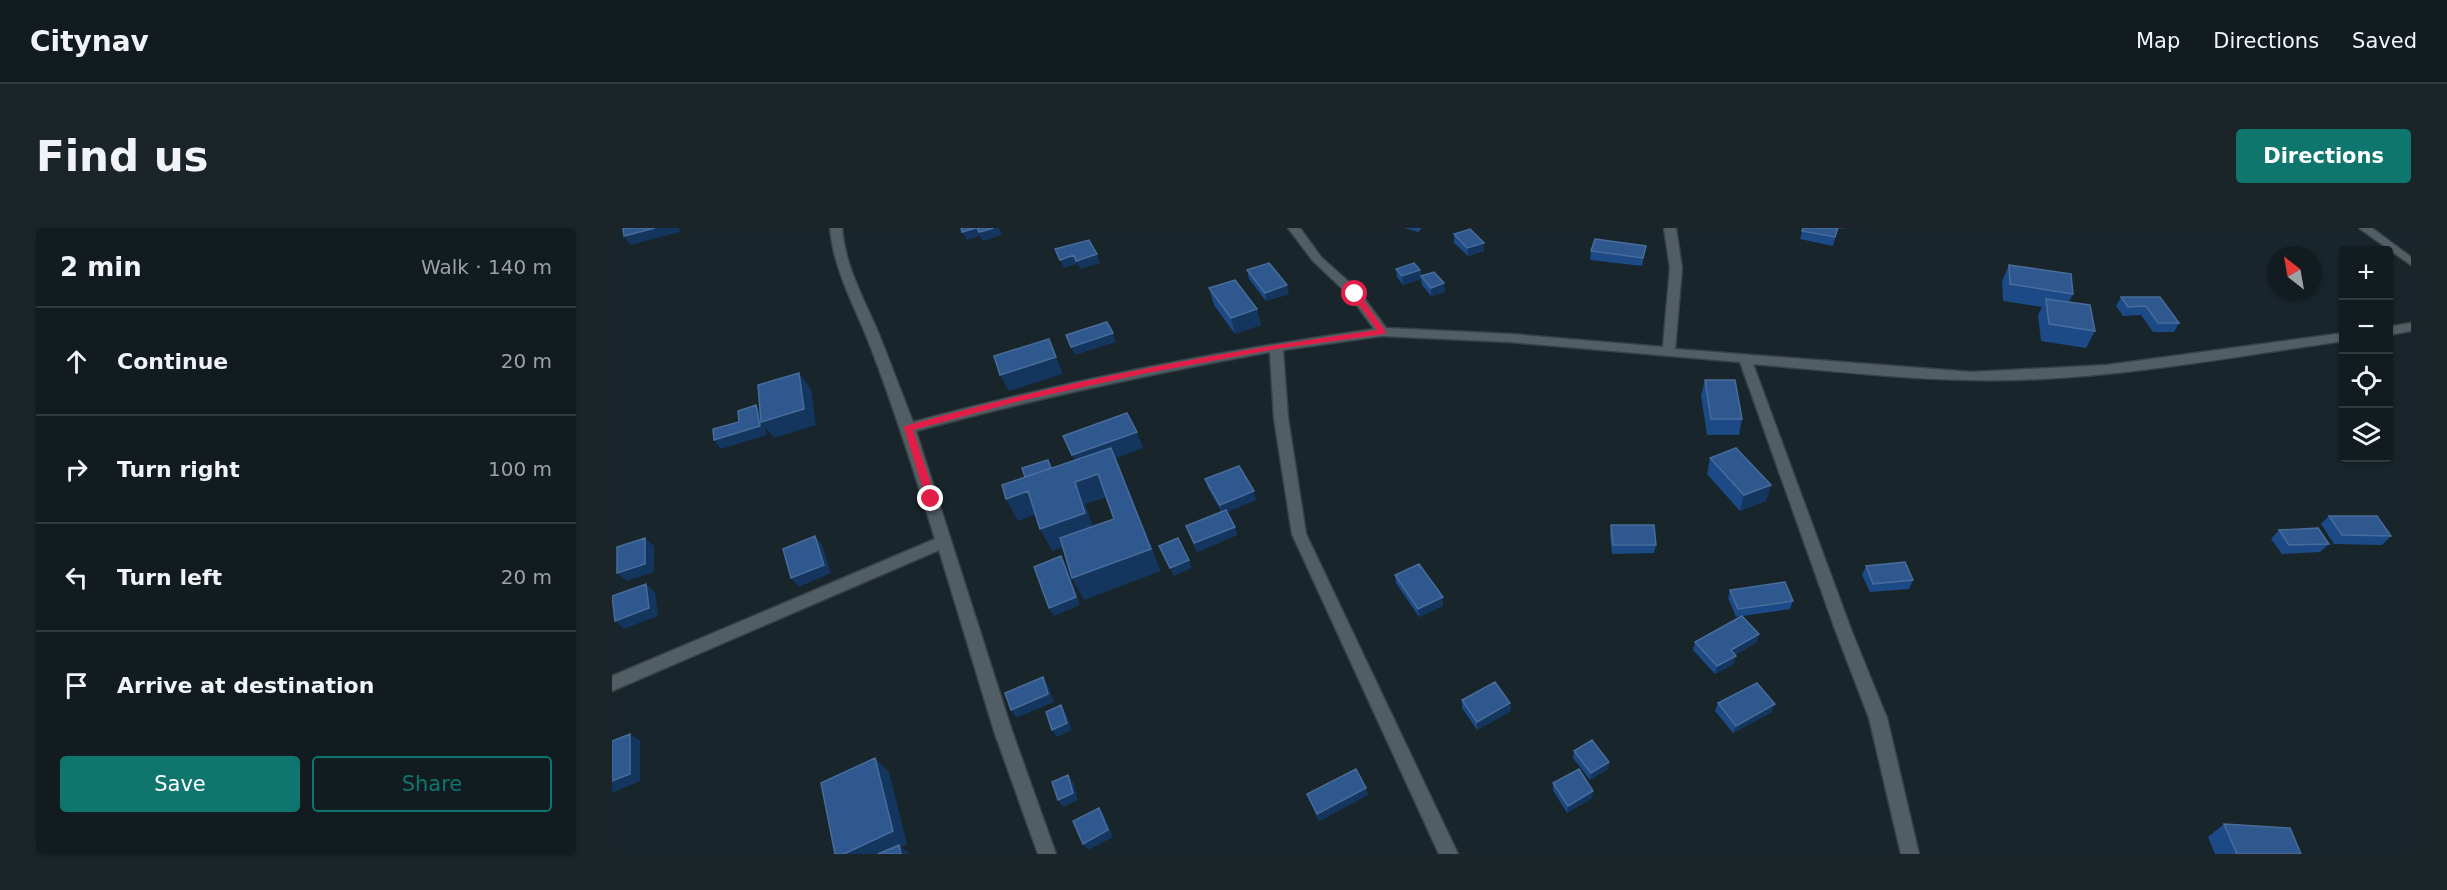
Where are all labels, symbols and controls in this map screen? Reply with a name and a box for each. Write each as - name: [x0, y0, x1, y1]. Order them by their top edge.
- text: Citynav: [30, 25, 149, 58]
- text: Map: [2136, 29, 2180, 53]
- text: Directions: [2213, 29, 2319, 53]
- text: Saved: [2352, 29, 2417, 53]
- button: Directions: [2236, 129, 2411, 183]
- text: Find us: [36, 132, 209, 181]
- north arrow: [2267, 246, 2321, 300]
- map controls: [2339, 246, 2393, 462]
- button: +: [2339, 246, 2393, 300]
- text: 2 min: [60, 252, 142, 282]
- text: Walk · 140 m: [421, 255, 552, 279]
- route start: [1341, 280, 1367, 306]
- button: −: [2339, 300, 2393, 354]
- icon: ahead: [60, 345, 93, 378]
- text: Continue: [117, 349, 228, 374]
- text: 20 m: [501, 349, 552, 373]
- button: locate: [2339, 354, 2393, 408]
- button: layers: [2339, 408, 2393, 462]
- icon: right: [60, 453, 93, 486]
- text: Turn right: [117, 457, 240, 482]
- text: 100 m: [488, 457, 552, 481]
- route end: [917, 485, 943, 511]
- icon: left: [60, 561, 93, 594]
- text: Turn left: [117, 565, 222, 590]
- text: 20 m: [501, 565, 552, 589]
- icon: arrive: [60, 669, 93, 702]
- text: Arrive at destination: [117, 673, 374, 698]
- button: Save: [60, 756, 300, 812]
- button: Share: [312, 756, 552, 812]

